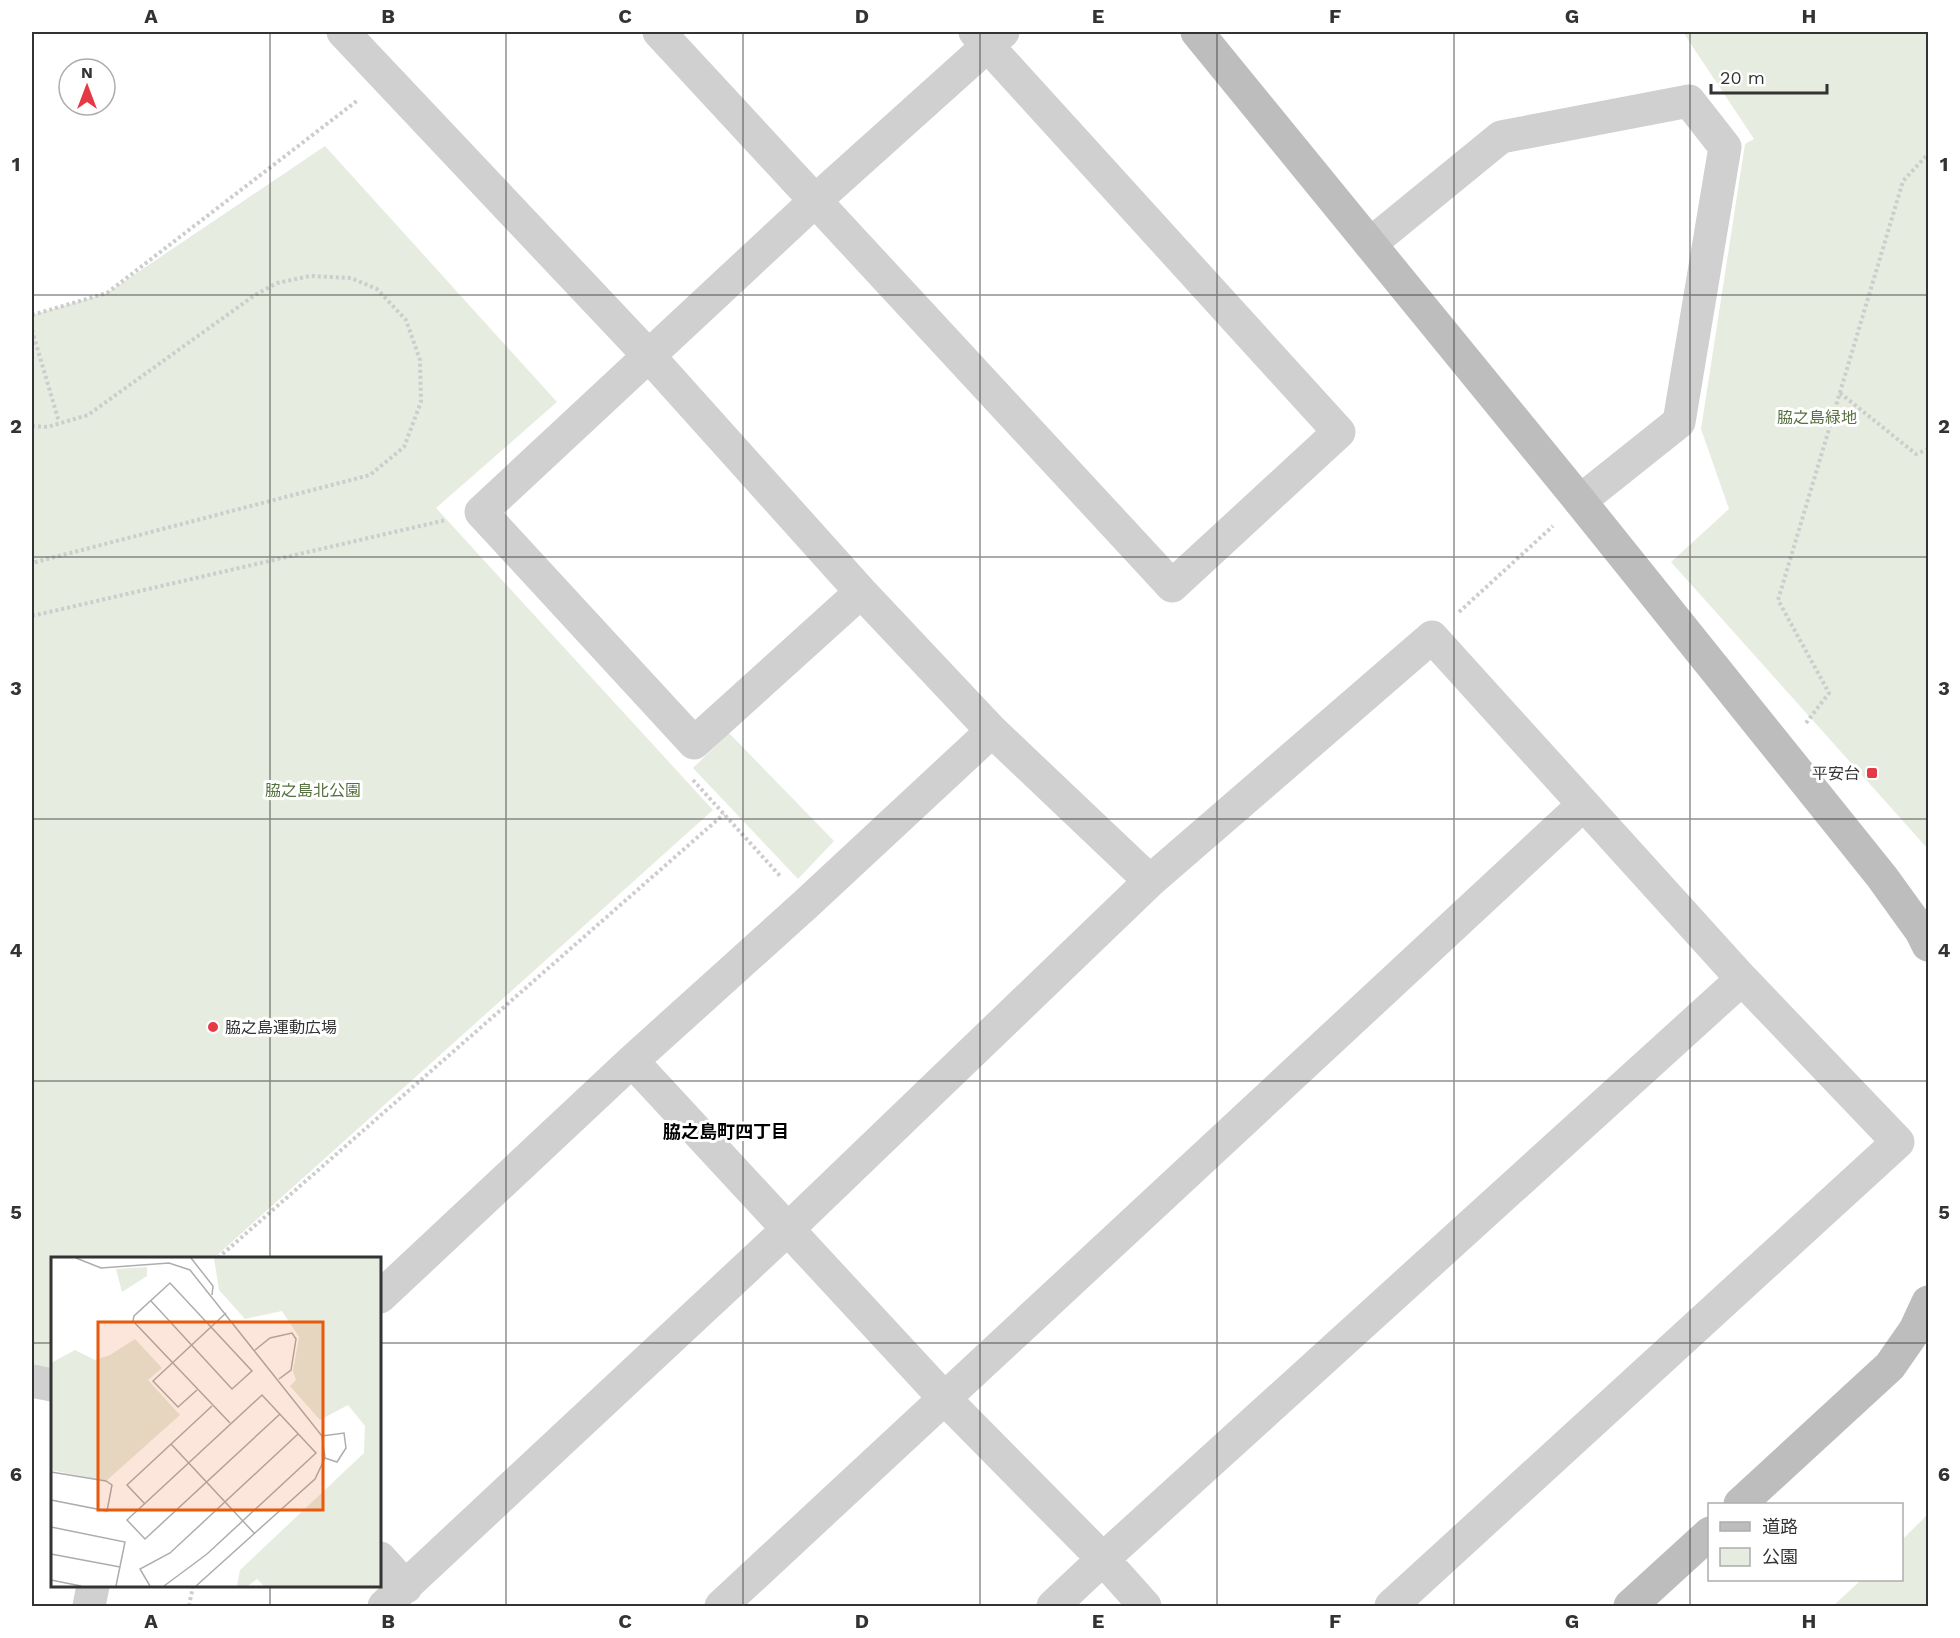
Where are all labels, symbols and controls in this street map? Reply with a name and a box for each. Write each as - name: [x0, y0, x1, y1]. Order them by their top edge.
- text: A: [144, 4, 158, 28]
- text: B: [381, 4, 395, 28]
- text: C: [618, 4, 632, 28]
- text: D: [855, 4, 869, 28]
- text: E: [1092, 4, 1104, 28]
- text: F: [1329, 4, 1341, 28]
- text: G: [1565, 4, 1579, 28]
- text: H: [1802, 4, 1816, 28]
- north arrow: [57, 57, 117, 117]
- scale bar: [1711, 57, 1826, 95]
- text: N: [81, 63, 93, 82]
- text: 20 m: [1720, 67, 1765, 88]
- text: 1: [12, 152, 20, 176]
- text: 1: [1940, 152, 1948, 176]
- park label: 脇之島緑地: [1777, 408, 1857, 427]
- text: 2: [10, 414, 22, 438]
- text: 2: [1938, 414, 1950, 438]
- text: 3: [10, 676, 22, 700]
- text: 3: [1938, 676, 1950, 700]
- place label: 平安台: [1812, 764, 1860, 783]
- marker: 平安台: [1865, 766, 1879, 780]
- park label: 脇之島北公園: [265, 781, 361, 800]
- text: 4: [10, 938, 23, 962]
- text: 4: [1938, 938, 1951, 962]
- place label: 脇之島運動広場: [225, 1018, 337, 1037]
- marker: 脇之島運動広場: [206, 1020, 220, 1034]
- district label: 脇之島町四丁目: [663, 1121, 789, 1142]
- text: 5: [10, 1200, 22, 1224]
- text: 5: [1938, 1200, 1950, 1224]
- inset map: [51, 1257, 381, 1587]
- text: 6: [10, 1462, 22, 1486]
- text: 6: [1938, 1462, 1950, 1486]
- legend: [1708, 1503, 1903, 1581]
- text: 道路: [1762, 1516, 1798, 1537]
- text: 公園: [1762, 1546, 1798, 1567]
- text: A: [144, 1609, 158, 1633]
- text: B: [381, 1609, 395, 1633]
- text: C: [618, 1609, 632, 1633]
- text: D: [855, 1609, 869, 1633]
- text: E: [1092, 1609, 1104, 1633]
- text: F: [1329, 1609, 1341, 1633]
- text: G: [1565, 1609, 1579, 1633]
- text: H: [1802, 1609, 1816, 1633]

